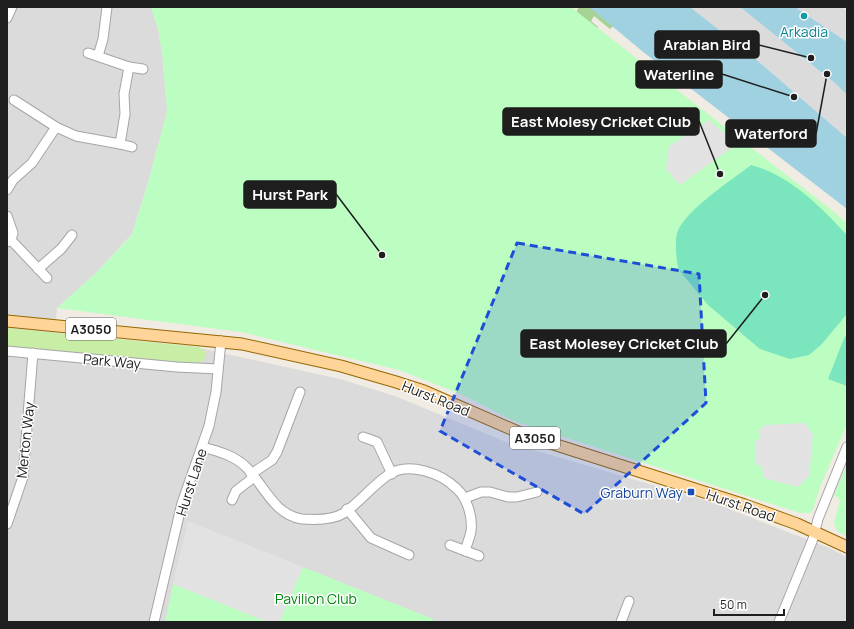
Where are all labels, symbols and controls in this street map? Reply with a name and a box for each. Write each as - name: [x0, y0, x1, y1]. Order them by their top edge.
- marker: Arkadia: [799, 11, 809, 21]
- place label: Arkadia: [780, 22, 828, 41]
- callout: Arabian Bird: [655, 31, 759, 58]
- text: Arabian Bird: [663, 34, 751, 55]
- callout: Waterline: [636, 61, 722, 88]
- text: Waterline: [644, 64, 714, 85]
- callout: East Molesy Cricket Club: [503, 108, 699, 135]
- text: East Molesy Cricket Club: [511, 111, 691, 132]
- callout: Waterford: [726, 120, 816, 147]
- text: Waterford: [734, 123, 808, 144]
- callout: Hurst Park: [244, 181, 336, 208]
- text: Hurst Park: [252, 184, 329, 205]
- road number: A3050: [66, 318, 116, 340]
- callout: East Molesey Cricket Club: [521, 330, 726, 357]
- text: East Molesey Cricket Club: [529, 333, 719, 354]
- street label: Park Way: [82, 349, 142, 373]
- street label: Hurst Road: [399, 376, 473, 420]
- street label: Merton Way: [12, 400, 39, 479]
- road number: A3050: [510, 427, 560, 449]
- street label: Hurst Lane: [171, 446, 211, 518]
- place label: Graburn Way: [601, 483, 684, 502]
- street label: Hurst Road: [704, 484, 778, 526]
- marker: Graburn Way: [686, 487, 696, 497]
- park label: Pavilion Club: [275, 589, 357, 608]
- scale bar: [714, 591, 784, 617]
- text: 50 m: [720, 596, 747, 613]

